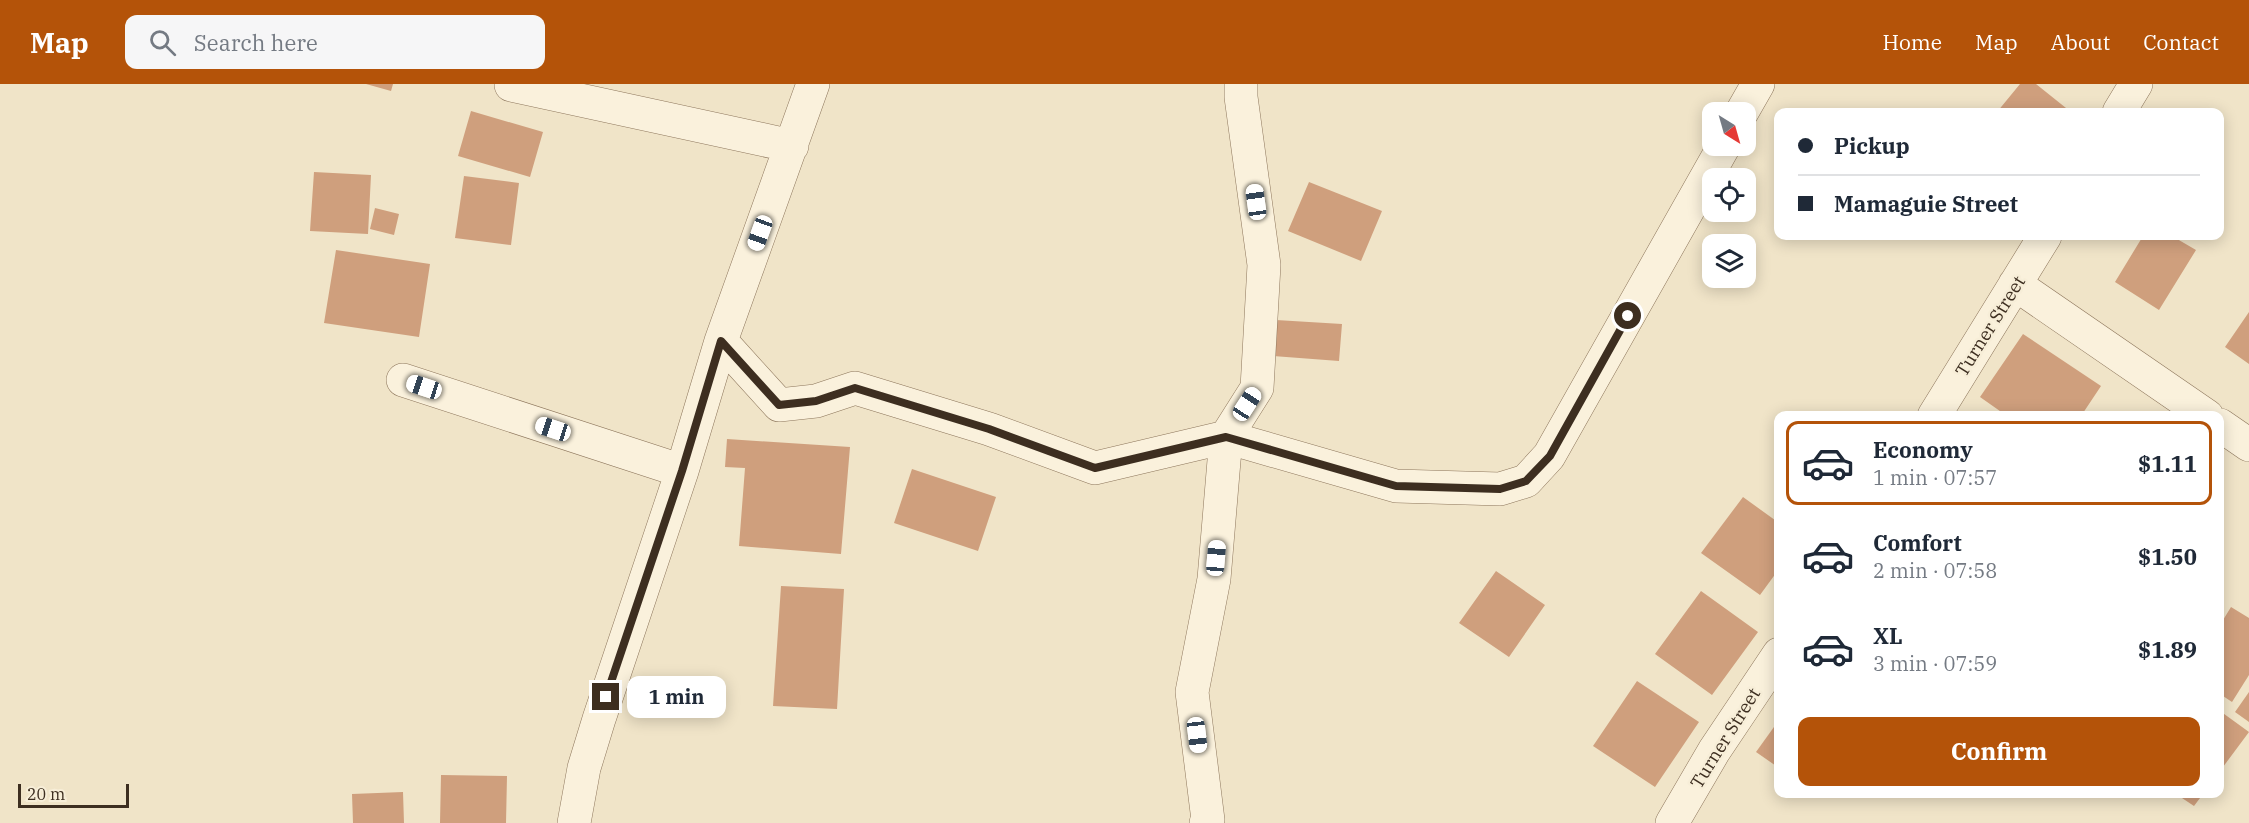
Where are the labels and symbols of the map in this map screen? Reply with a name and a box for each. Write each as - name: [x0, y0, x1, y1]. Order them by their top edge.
- north arrow: [1702, 102, 1756, 156]
- car: [1245, 183, 1267, 221]
- car: [745, 213, 775, 253]
- street label: Turner Street: [1950, 271, 2030, 381]
- route start: [1614, 302, 1641, 329]
- car: [404, 373, 444, 401]
- car: [1230, 384, 1264, 424]
- car: [533, 415, 573, 443]
- car: [1205, 539, 1227, 577]
- callout: 1 min: [627, 676, 726, 718]
- route end: [592, 683, 619, 710]
- street label: Turner Street: [1685, 683, 1765, 793]
- car: [1186, 716, 1208, 754]
- scale bar: [18, 781, 129, 808]

